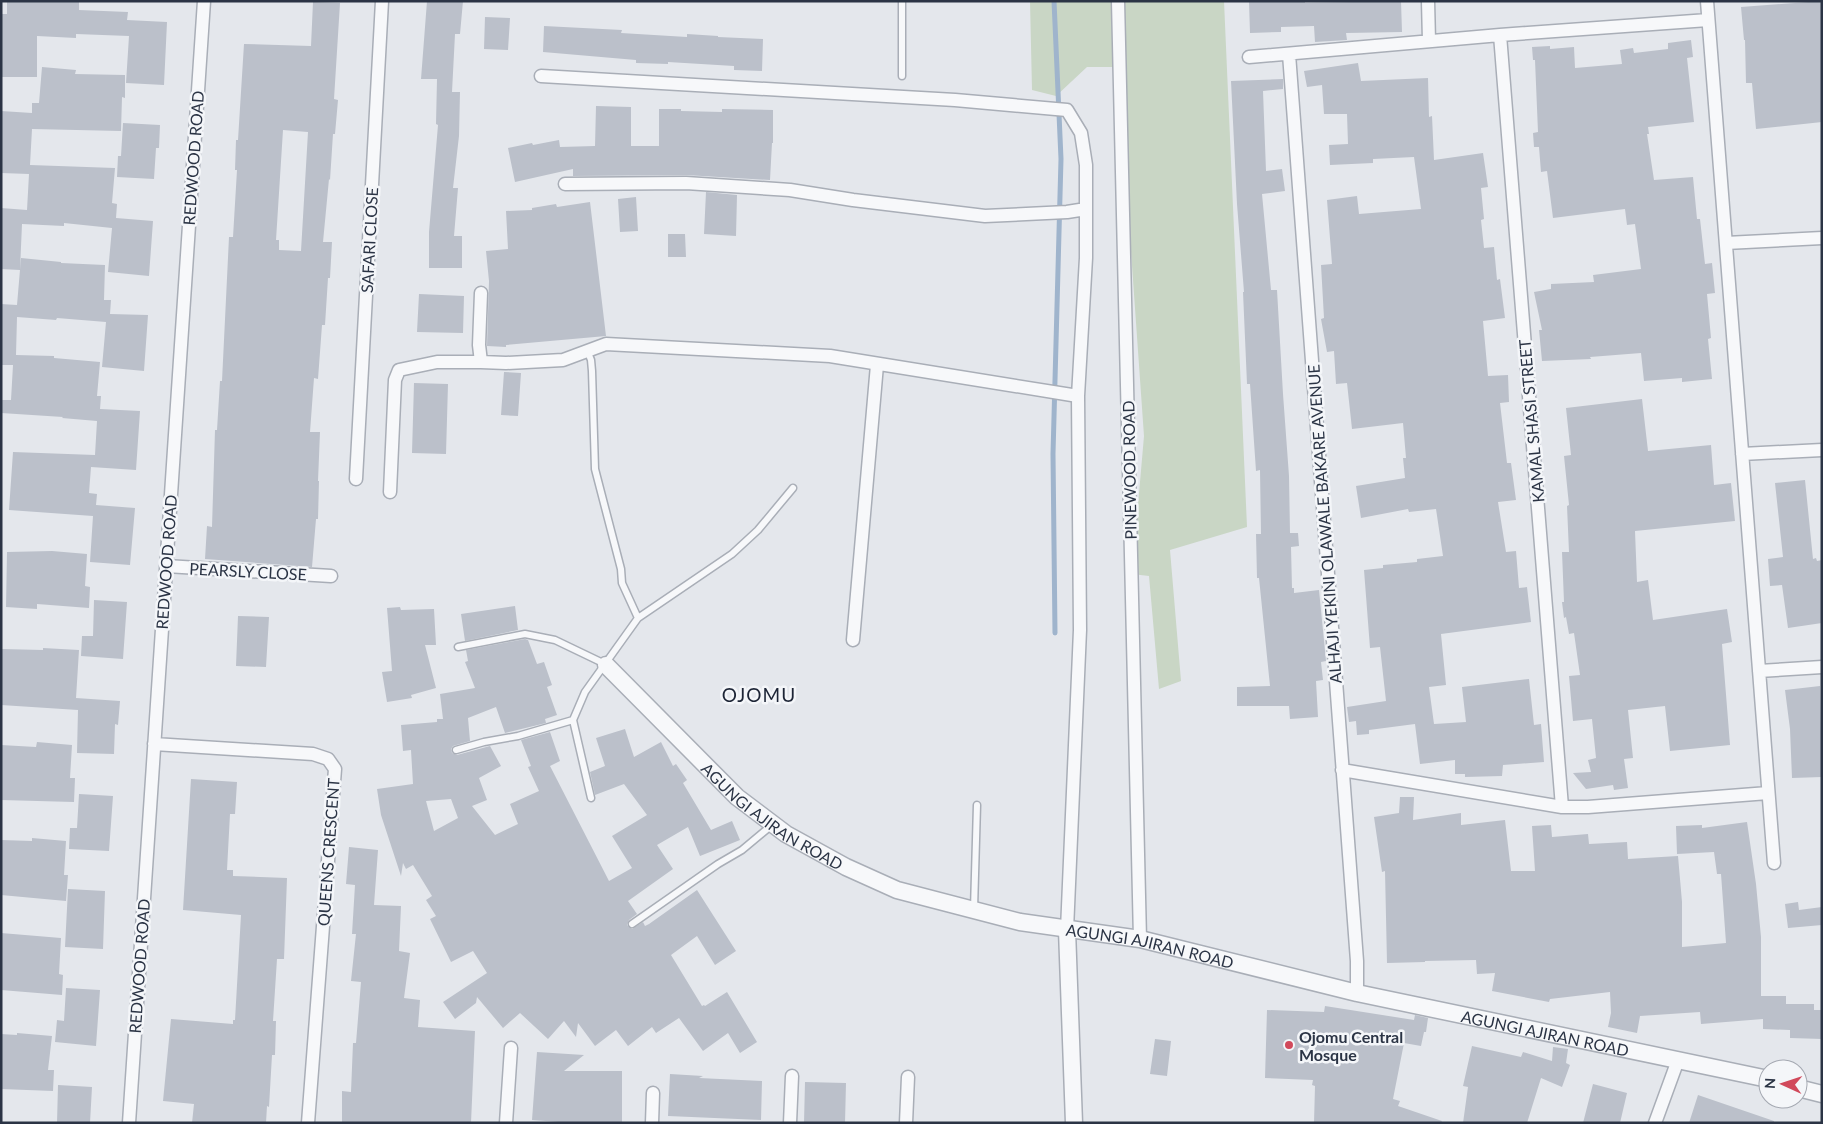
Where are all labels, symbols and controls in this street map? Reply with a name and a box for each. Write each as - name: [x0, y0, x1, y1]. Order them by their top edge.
- street label: REDWOOD ROAD: [179, 90, 207, 226]
- street label: SAFARI CLOSE: [357, 187, 381, 293]
- street label: KAMAL SHASI STREET: [1514, 338, 1548, 504]
- street label: ALHAJI YEKINI OLAWALE BAKARE AVENUE: [1303, 364, 1345, 684]
- street label: PINEWOOD ROAD: [1118, 400, 1140, 540]
- street label: REDWOOD ROAD: [152, 494, 180, 630]
- street label: PEARSLY CLOSE: [189, 558, 307, 584]
- district label: OJOMU: [722, 683, 796, 706]
- street label: AGUNGI AJIRAN ROAD: [698, 758, 847, 873]
- street label: QUEENS CRESCENT: [313, 777, 343, 927]
- street label: REDWOOD ROAD: [125, 898, 153, 1034]
- street label: AGUNGI AJIRAN ROAD: [1065, 919, 1236, 971]
- street label: AGUNGI AJIRAN ROAD: [1460, 1006, 1631, 1059]
- place label: Ojomu Central Mosque: [1299, 1027, 1403, 1064]
- marker: Ojomu Central Mosque: [1283, 1039, 1295, 1051]
- north arrow: [1758, 1059, 1808, 1109]
- text: N: [1761, 1077, 1778, 1089]

